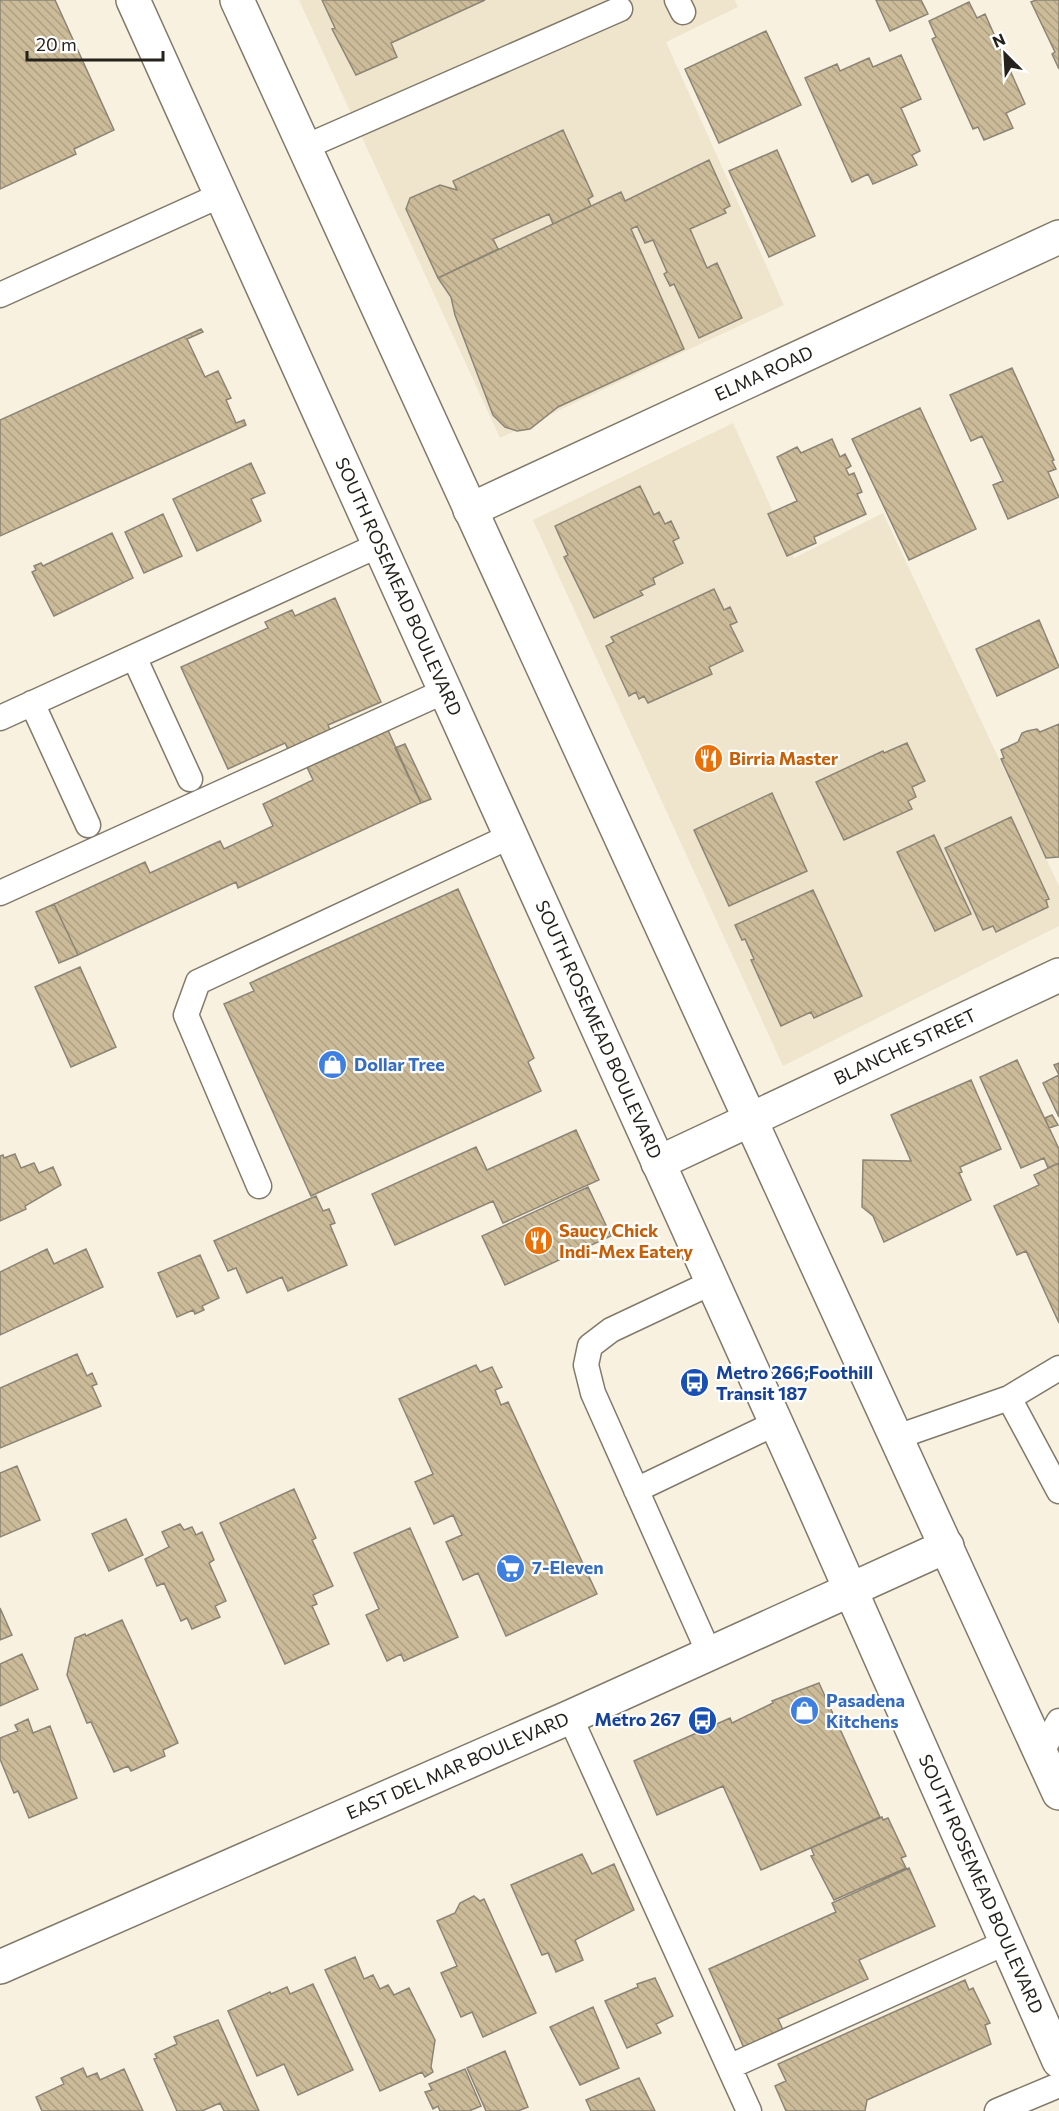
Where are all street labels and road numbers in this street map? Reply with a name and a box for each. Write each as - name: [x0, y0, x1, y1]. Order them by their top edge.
- street label: ELMA ROAD: [711, 341, 816, 405]
- street label: SOUTH ROSEMEAD BOULEVARD: [331, 454, 467, 719]
- street label: SOUTH ROSEMEAD BOULEVARD: [531, 897, 667, 1162]
- street label: BLANCHE STREET: [830, 1003, 979, 1089]
- street label: EAST DEL MAR BOULEVARD: [343, 1707, 572, 1824]
- street label: SOUTH ROSEMEAD BOULEVARD: [915, 1751, 1049, 2017]

